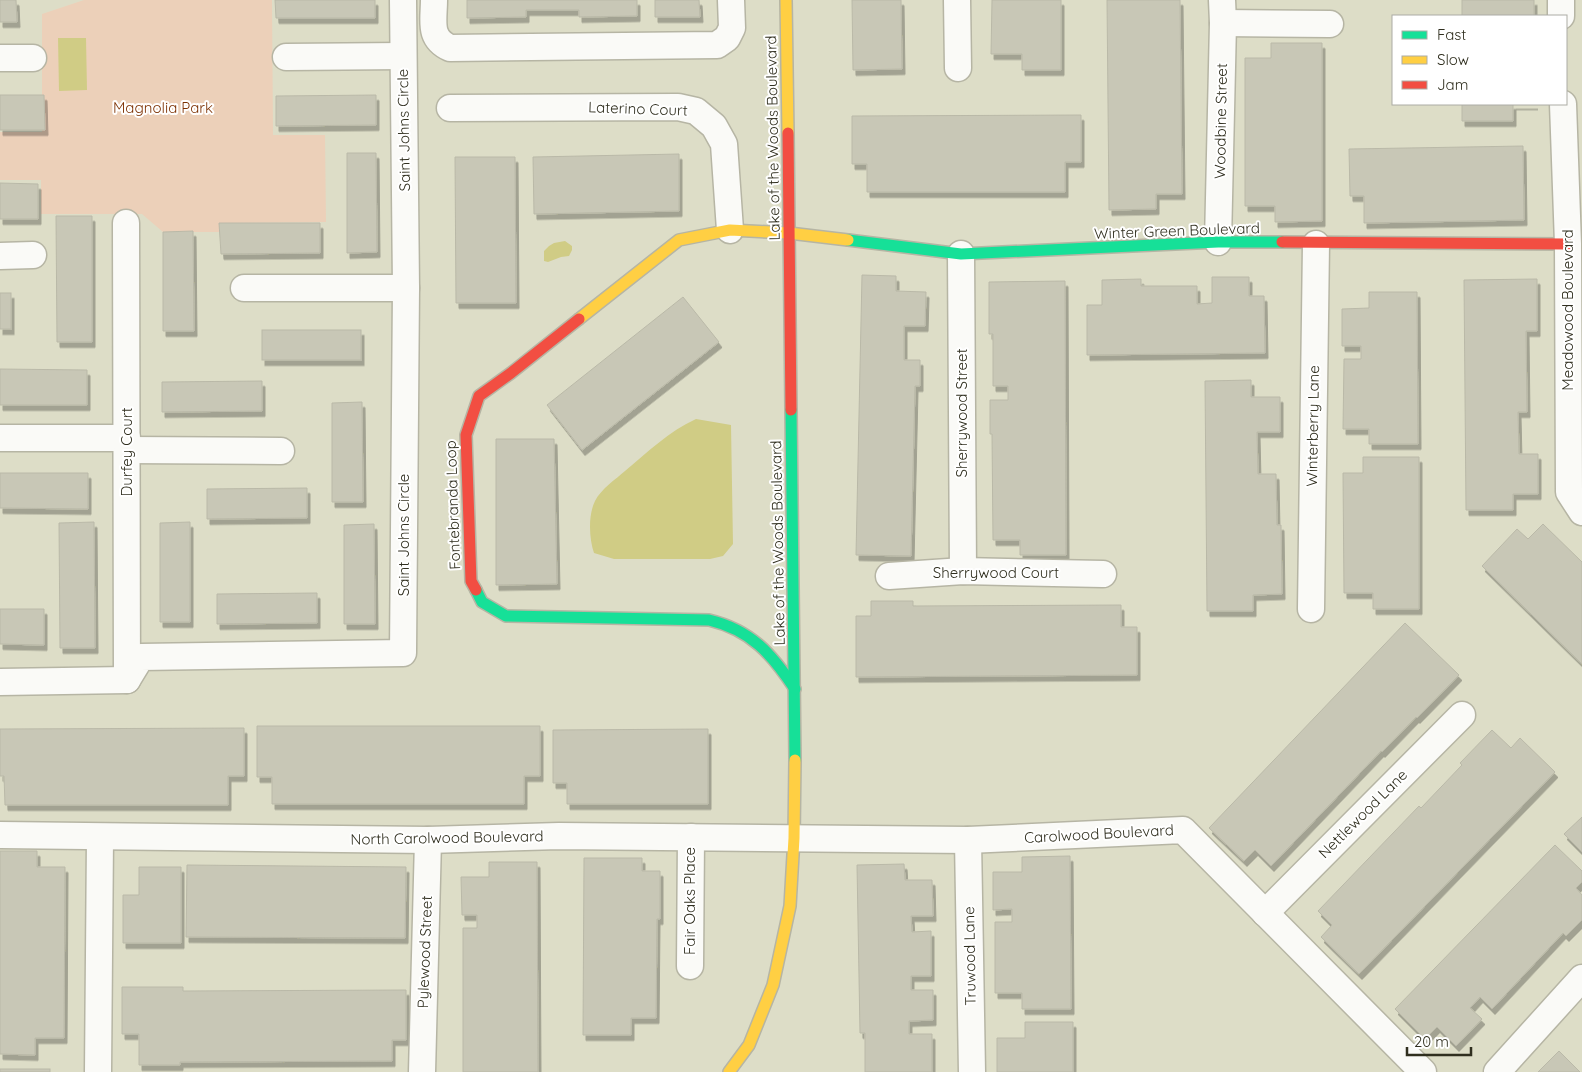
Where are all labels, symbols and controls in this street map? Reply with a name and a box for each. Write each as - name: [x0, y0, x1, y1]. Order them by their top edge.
- legend: [1392, 15, 1567, 105]
- text: Fast: [1437, 25, 1466, 44]
- street label: Lake of the Woods Boulevard: [761, 35, 784, 241]
- text: Slow: [1437, 50, 1469, 69]
- street label: Woodbine Street: [1210, 63, 1231, 179]
- street label: Saint Johns Circle: [393, 69, 414, 191]
- text: Jam: [1437, 75, 1468, 94]
- street label: Laterino Court: [588, 97, 688, 120]
- park label: Magnolia Park: [113, 98, 213, 117]
- street label: Winter Green Boulevard: [1094, 218, 1260, 243]
- street label: Meadowood Boulevard: [1558, 229, 1577, 391]
- street label: Sherrywood Street: [952, 348, 971, 478]
- street label: Winterberry Lane: [1302, 365, 1323, 487]
- street label: Durfey Court: [117, 407, 136, 497]
- street label: Fontebranda Loop: [441, 440, 464, 570]
- street label: Lake of the Woods Boulevard: [766, 440, 789, 646]
- street label: Saint Johns Circle: [394, 474, 413, 596]
- street label: Sherrywood Court: [933, 563, 1059, 582]
- street label: Nettlewood Lane: [1314, 765, 1411, 862]
- street label: Carolwood Boulevard: [1024, 820, 1174, 847]
- street label: North Carolwood Boulevard: [350, 826, 544, 849]
- street label: Fair Oaks Place: [680, 847, 699, 955]
- street label: Pylewood Street: [413, 895, 436, 1009]
- street label: Truwood Lane: [959, 906, 980, 1006]
- scale bar: [1407, 1024, 1471, 1056]
- text: 20 m: [1414, 1032, 1449, 1051]

